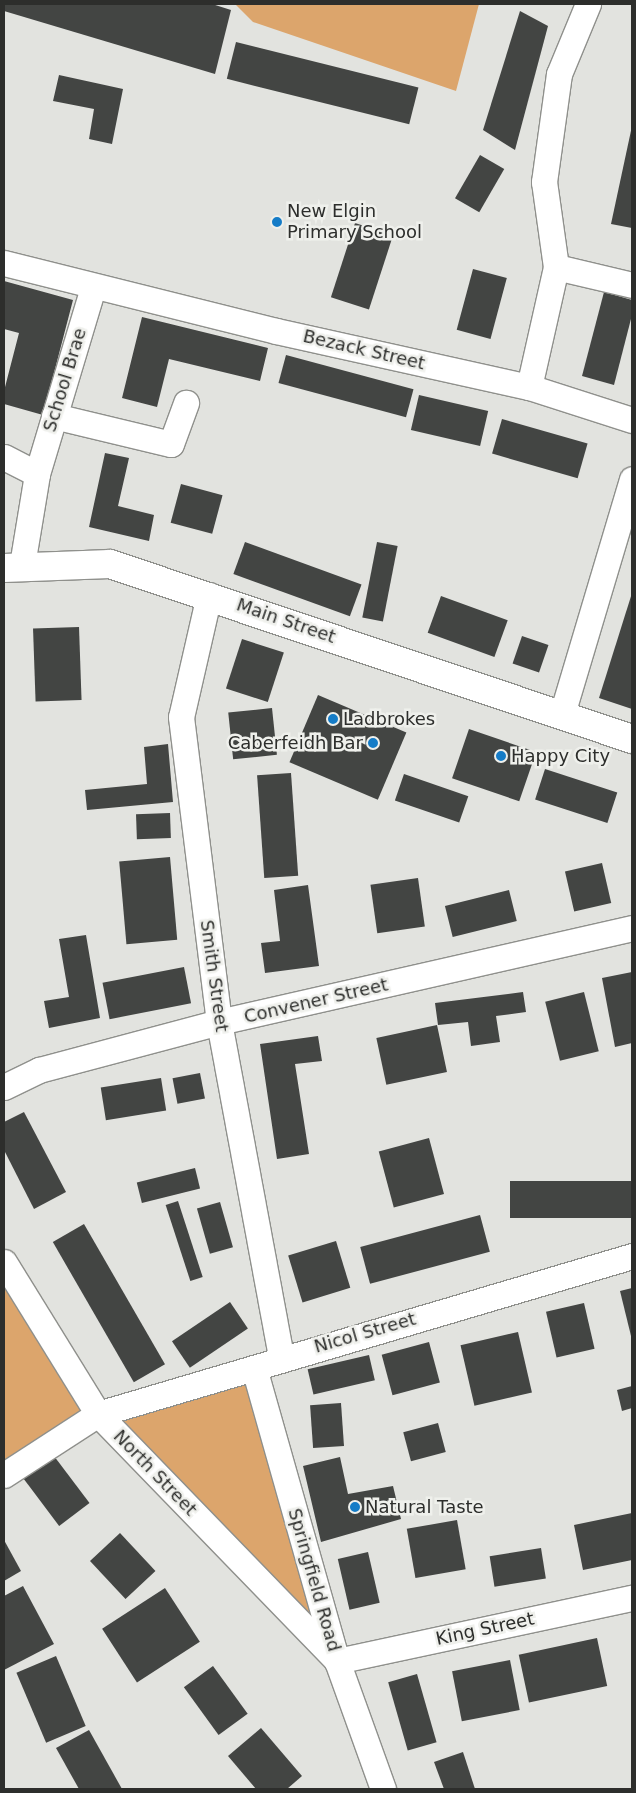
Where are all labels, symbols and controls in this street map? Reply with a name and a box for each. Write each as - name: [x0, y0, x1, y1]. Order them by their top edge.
- place label: New Elgin Primary School: [287, 201, 422, 243]
- marker: New Elgin Primary School: [271, 216, 283, 228]
- street label: Bezack Street: [301, 325, 427, 375]
- street label: School Brae: [39, 326, 91, 434]
- street label: Main Street: [234, 594, 338, 648]
- place label: Ladbrokes: [343, 708, 435, 730]
- marker: Ladbrokes: [327, 713, 339, 725]
- place label: Caberfeidh Bar: [228, 732, 363, 754]
- marker: Caberfeidh Bar: [367, 737, 379, 749]
- place label: Happy City: [511, 745, 610, 767]
- marker: Happy City: [495, 750, 507, 762]
- street label: Smith Street: [195, 919, 233, 1033]
- street label: Convener Street: [242, 974, 390, 1028]
- street label: Nicol Street: [312, 1308, 418, 1358]
- street label: North Street: [109, 1426, 201, 1520]
- place label: Natural Taste: [365, 1496, 484, 1518]
- marker: Natural Taste: [349, 1501, 361, 1513]
- street label: Springfield Road: [283, 1506, 345, 1654]
- street label: King Street: [434, 1608, 536, 1650]

